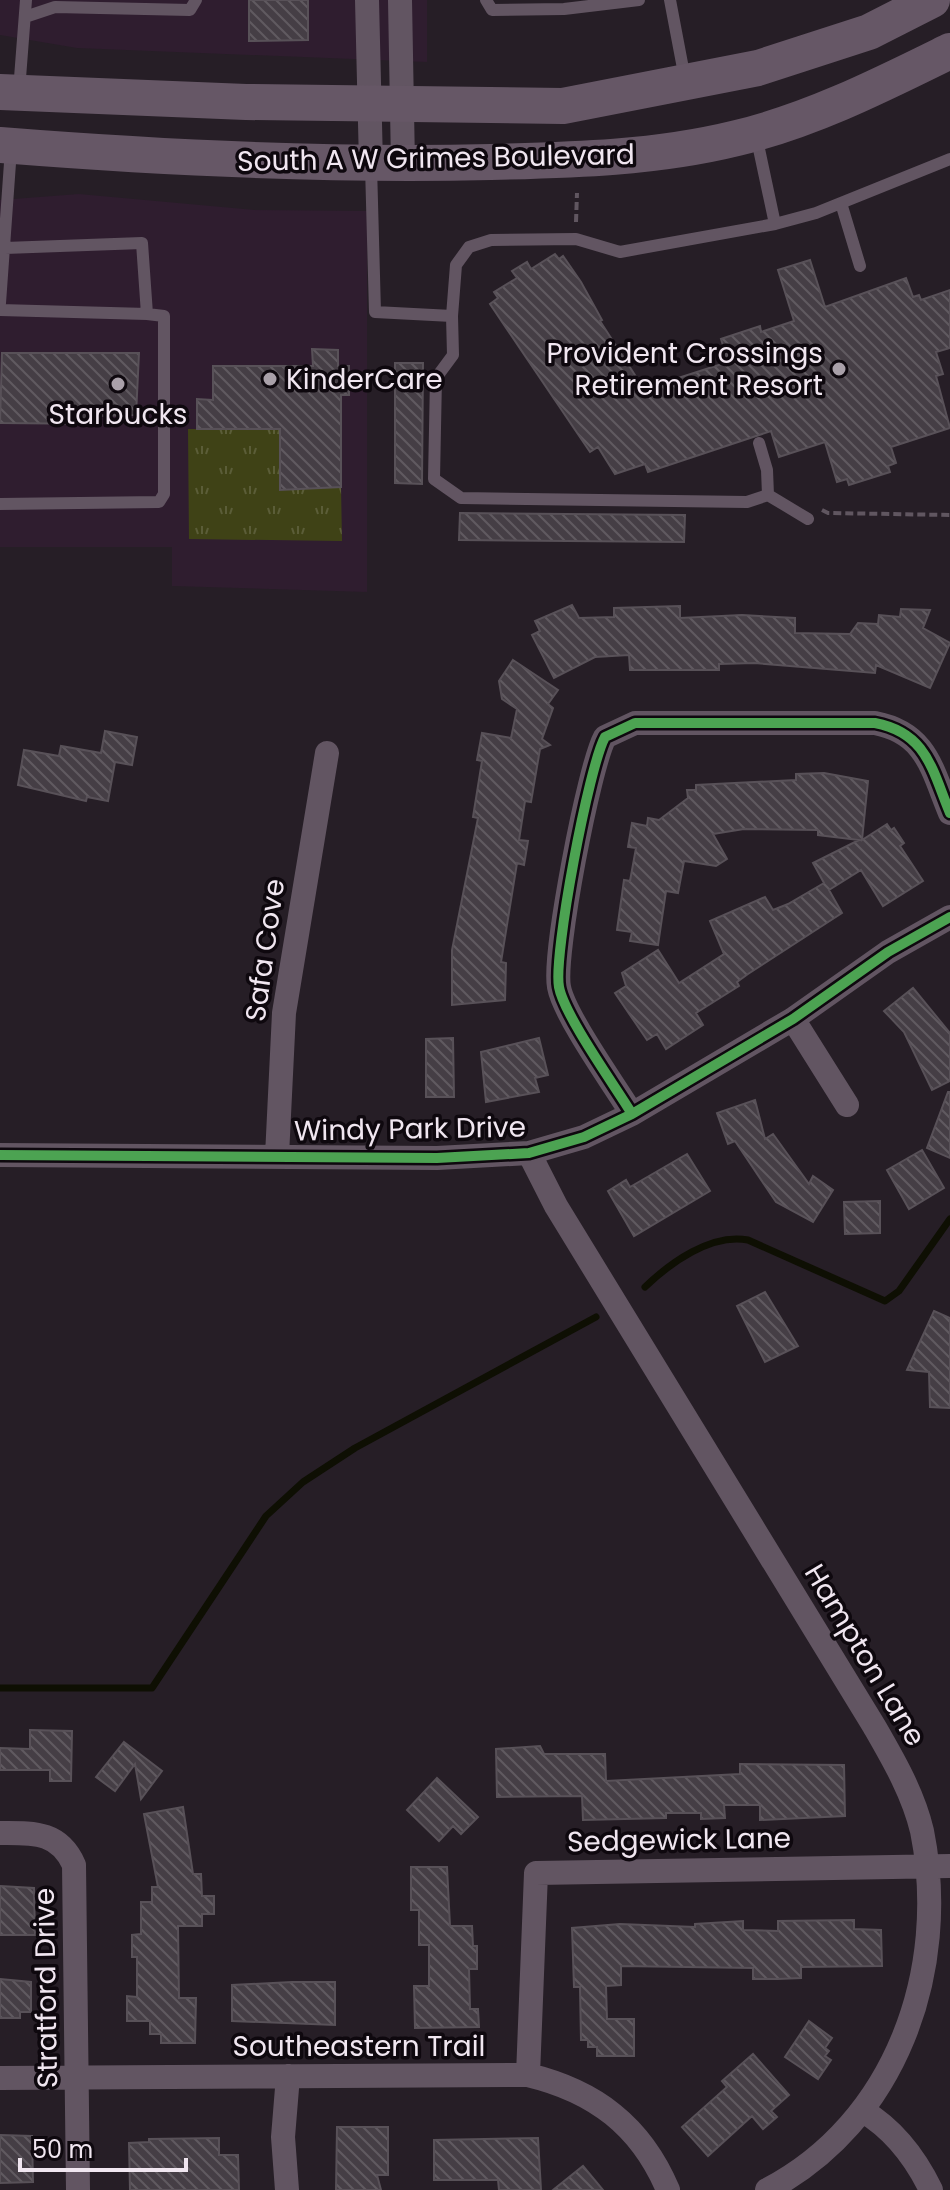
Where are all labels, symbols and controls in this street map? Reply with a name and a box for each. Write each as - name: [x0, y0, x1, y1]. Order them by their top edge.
- street label: South A W Grimes Boulevard: [237, 135, 635, 181]
- place label: Provident Crossings Retirement Resort: [546, 334, 823, 405]
- place label: KinderCare: [286, 360, 443, 399]
- marker: Provident Crossings Retirement Resort: [830, 360, 848, 378]
- marker: KinderCare: [261, 370, 279, 388]
- marker: Starbucks: [109, 375, 127, 393]
- place label: Starbucks: [49, 395, 187, 434]
- street label: Safa Cove: [236, 876, 294, 1024]
- street label: Windy Park Drive: [294, 1107, 526, 1151]
- street label: Hampton Lane: [795, 1557, 935, 1753]
- street label: Sedgewick Lane: [567, 1819, 791, 1861]
- street label: Stratford Drive: [25, 1887, 67, 2089]
- street label: Southeastern Trail: [233, 2027, 485, 2066]
- scale bar: [20, 2122, 186, 2172]
- text: 50 m: [32, 2133, 93, 2166]

